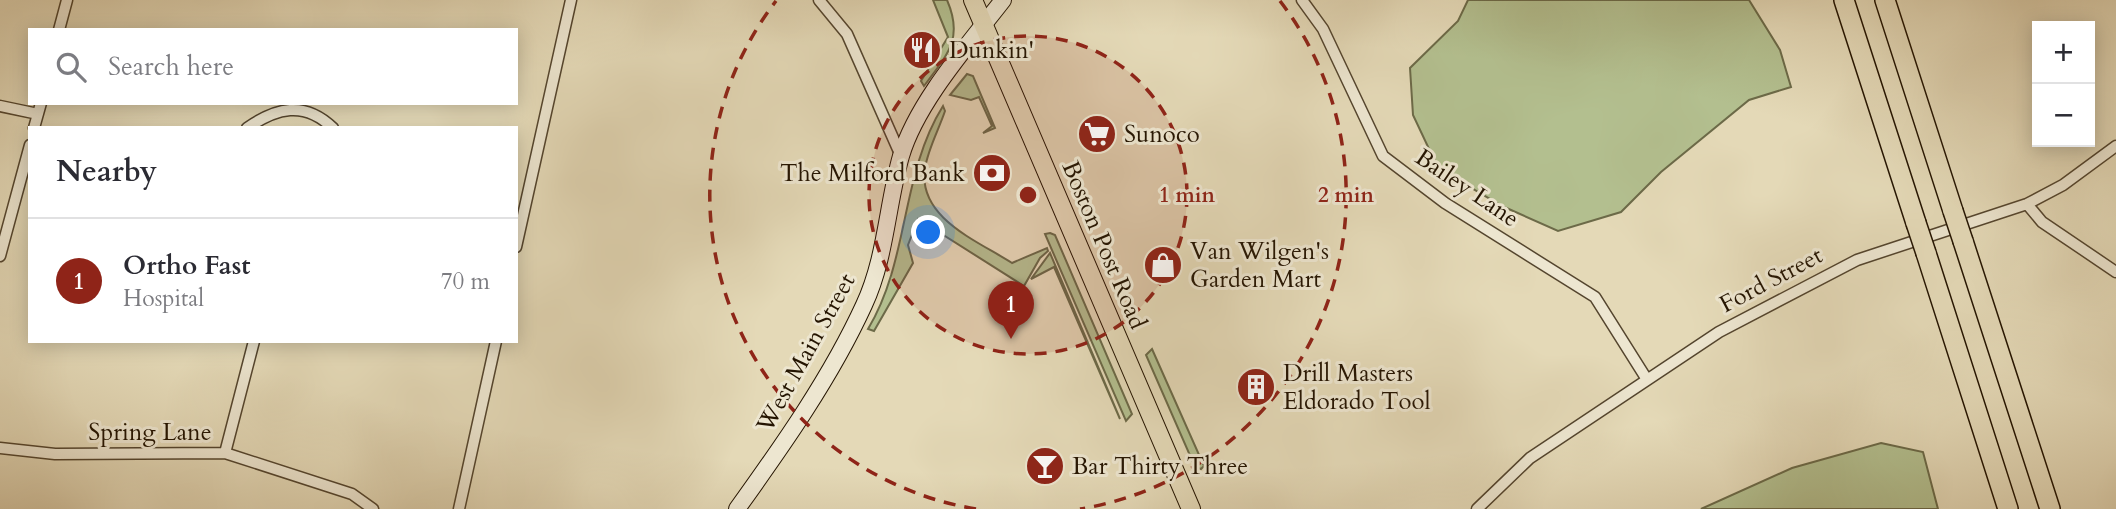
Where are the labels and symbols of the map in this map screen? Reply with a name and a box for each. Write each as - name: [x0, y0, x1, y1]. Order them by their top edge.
- restaurant icon: Dunkin': [901, 29, 943, 71]
- place label: Dunkin': [949, 34, 1034, 67]
- supermarket icon: Sunoco: [1076, 113, 1118, 155]
- place label: Sunoco: [1124, 118, 1200, 151]
- street label: Bailey Lane: [1408, 141, 1526, 235]
- bank icon: The Milford Bank: [971, 152, 1013, 194]
- street label: Boston Post Road: [1054, 156, 1154, 334]
- place label: The Milford Bank: [780, 157, 965, 190]
- text: 1 min: [1159, 181, 1215, 210]
- text: 2 min: [1318, 181, 1374, 210]
- centre of rings: [1016, 183, 1040, 207]
- your location: [911, 215, 945, 249]
- place label: Van Wilgen's Garden Mart: [1190, 235, 1329, 296]
- street label: Ford Street: [1714, 239, 1829, 321]
- shop icon: Van Wilgen's Garden Mart: [1142, 244, 1184, 286]
- street label: West Main Street: [748, 267, 864, 439]
- pin: 1: [988, 281, 1034, 339]
- place label: Drill Masters Eldorado Tool: [1283, 357, 1431, 418]
- building icon: Drill Masters Eldorado Tool: [1235, 366, 1277, 408]
- street label: Spring Lane: [88, 416, 212, 449]
- bar icon: Bar Thirty Three: [1024, 445, 1066, 487]
- place label: Bar Thirty Three: [1072, 450, 1248, 483]

